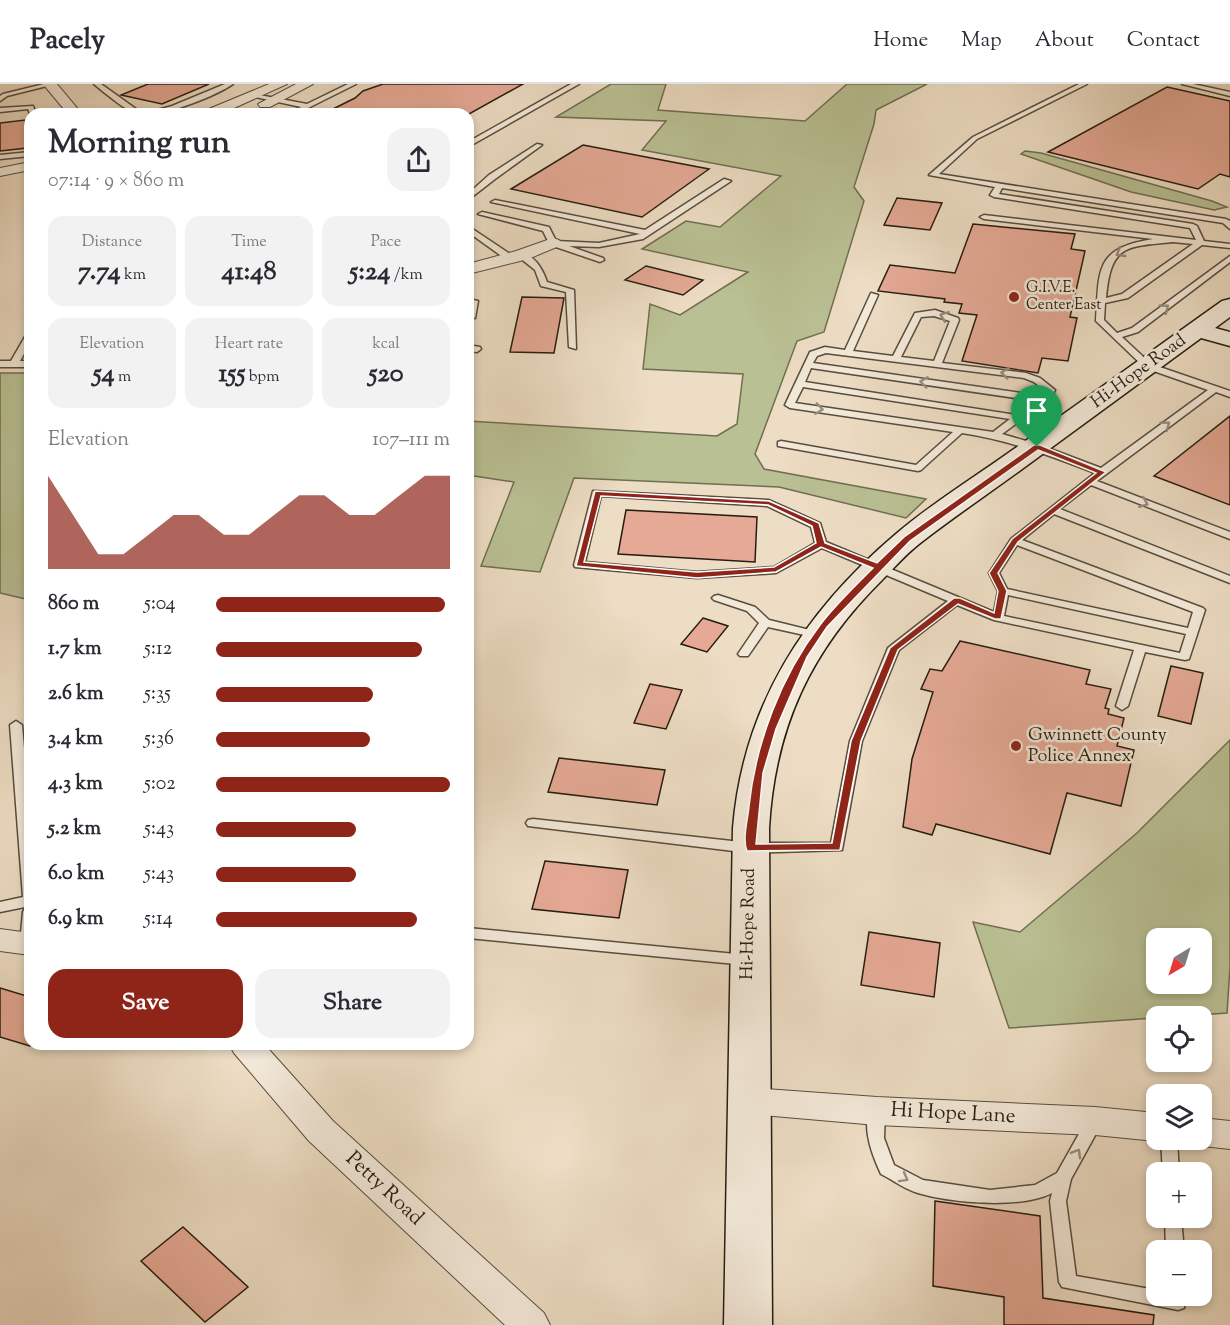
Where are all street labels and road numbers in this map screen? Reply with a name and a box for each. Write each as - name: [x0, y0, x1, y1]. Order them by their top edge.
- street label: Hi-Hope Road: [1086, 329, 1192, 415]
- street label: Hi-Hope Road: [735, 868, 763, 980]
- street label: Hi Hope Lane: [890, 1096, 1016, 1132]
- street label: Petty Road: [338, 1145, 430, 1233]

